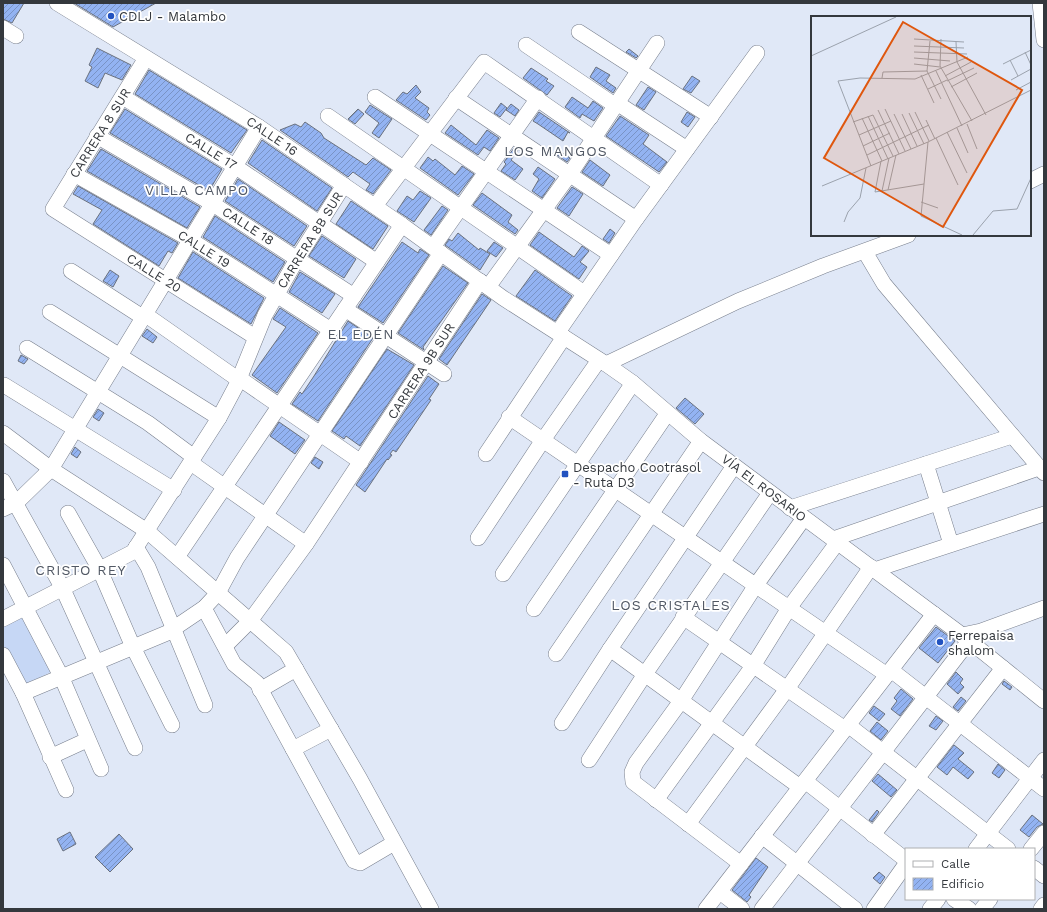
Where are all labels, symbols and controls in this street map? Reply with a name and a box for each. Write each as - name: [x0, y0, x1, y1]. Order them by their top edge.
- place label: CDLJ - Malambo: [119, 9, 226, 24]
- marker: CDLJ - Malambo: [106, 11, 116, 21]
- inset map: [811, 16, 1031, 236]
- street label: CARRERA 8 SUR: [66, 85, 134, 181]
- street label: CALLE 16: [244, 113, 301, 159]
- street label: CALLE 17: [182, 129, 240, 173]
- district label: LOS MANGOS: [504, 143, 608, 159]
- district label: VILLA CAMPO: [145, 182, 249, 198]
- street label: CARRERA 8B SUR: [274, 189, 346, 291]
- street label: CALLE 18: [219, 204, 277, 248]
- street label: CALLE 19: [175, 227, 233, 271]
- street label: CALLE 20: [124, 250, 184, 296]
- street label: CARRERA 9B SUR: [384, 320, 458, 422]
- district label: EL EDÉN: [328, 326, 394, 342]
- street label: VÍA EL ROSARIO: [719, 450, 810, 525]
- place label: Despacho Cootrasol - Ruta D3: [573, 460, 701, 490]
- marker: Despacho Cootrasol - Ruta D3: [560, 469, 570, 479]
- district label: CRISTO REY: [35, 562, 127, 578]
- district label: LOS CRISTALES: [611, 597, 731, 613]
- place label: Ferrepaisa shalom: [948, 628, 1014, 658]
- marker: Ferrepaisa shalom: [935, 637, 945, 647]
- legend: [905, 848, 1035, 900]
- text: Calle: [941, 857, 970, 871]
- text: Edificio: [941, 877, 984, 891]

